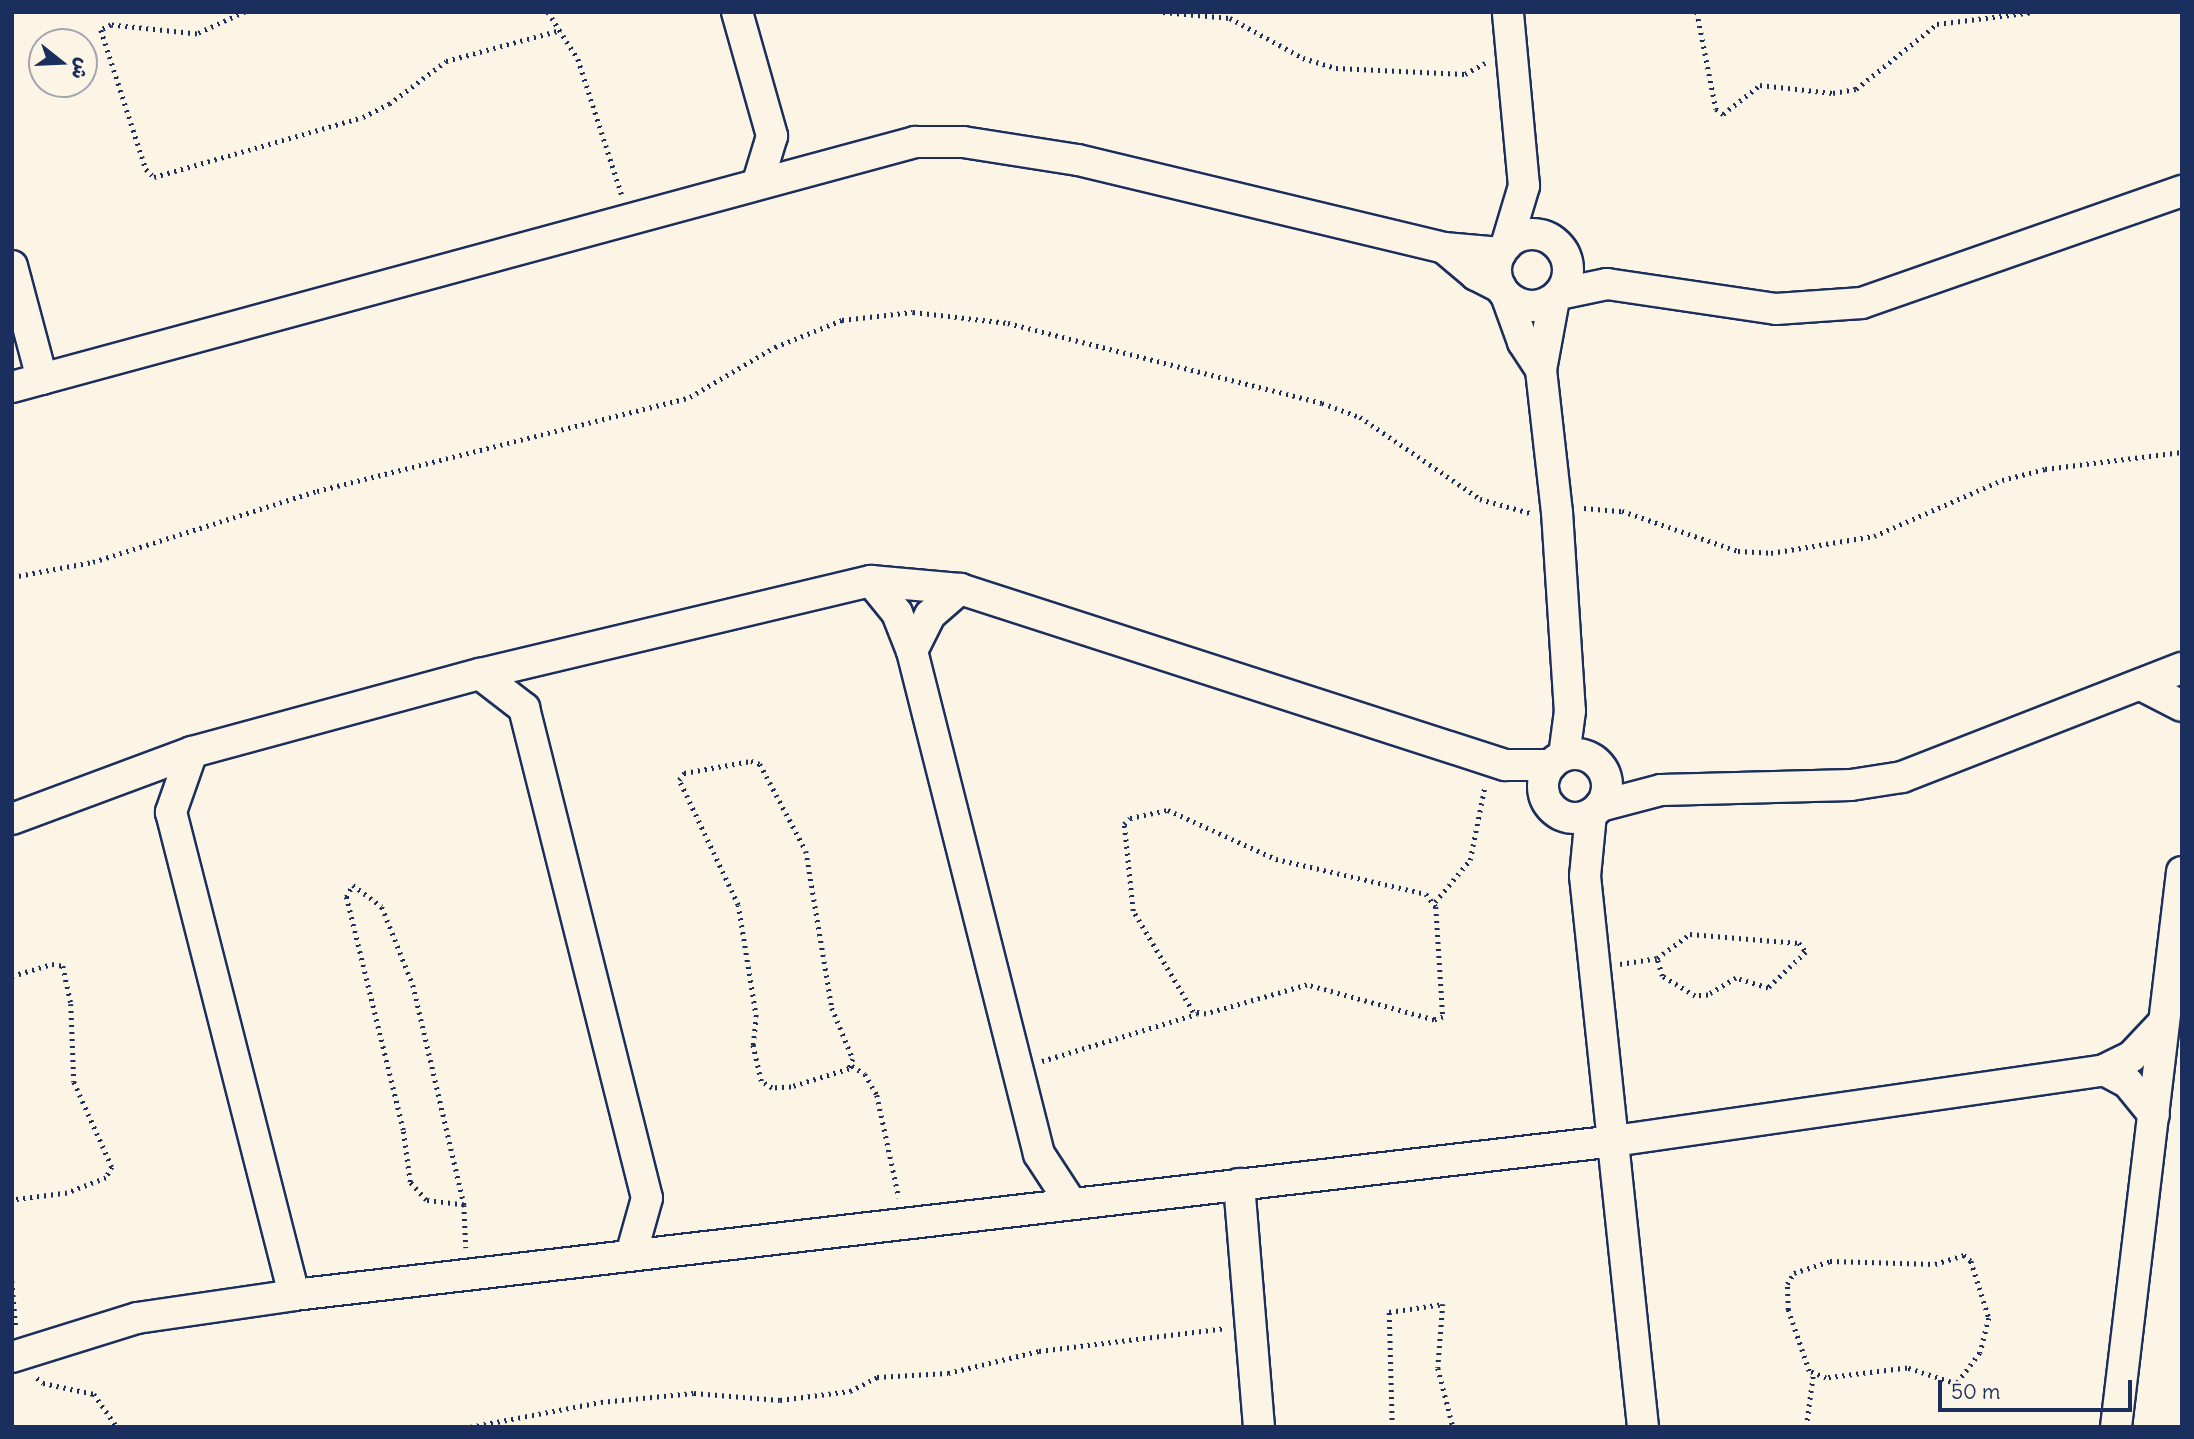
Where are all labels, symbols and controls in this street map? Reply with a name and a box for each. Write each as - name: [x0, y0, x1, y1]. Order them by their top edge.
- north arrow: [28, 28, 98, 98]
- text: ش: [66, 55, 96, 83]
- scale bar: [1942, 1366, 2136, 1410]
- text: 50 m: [1951, 1378, 2000, 1405]

